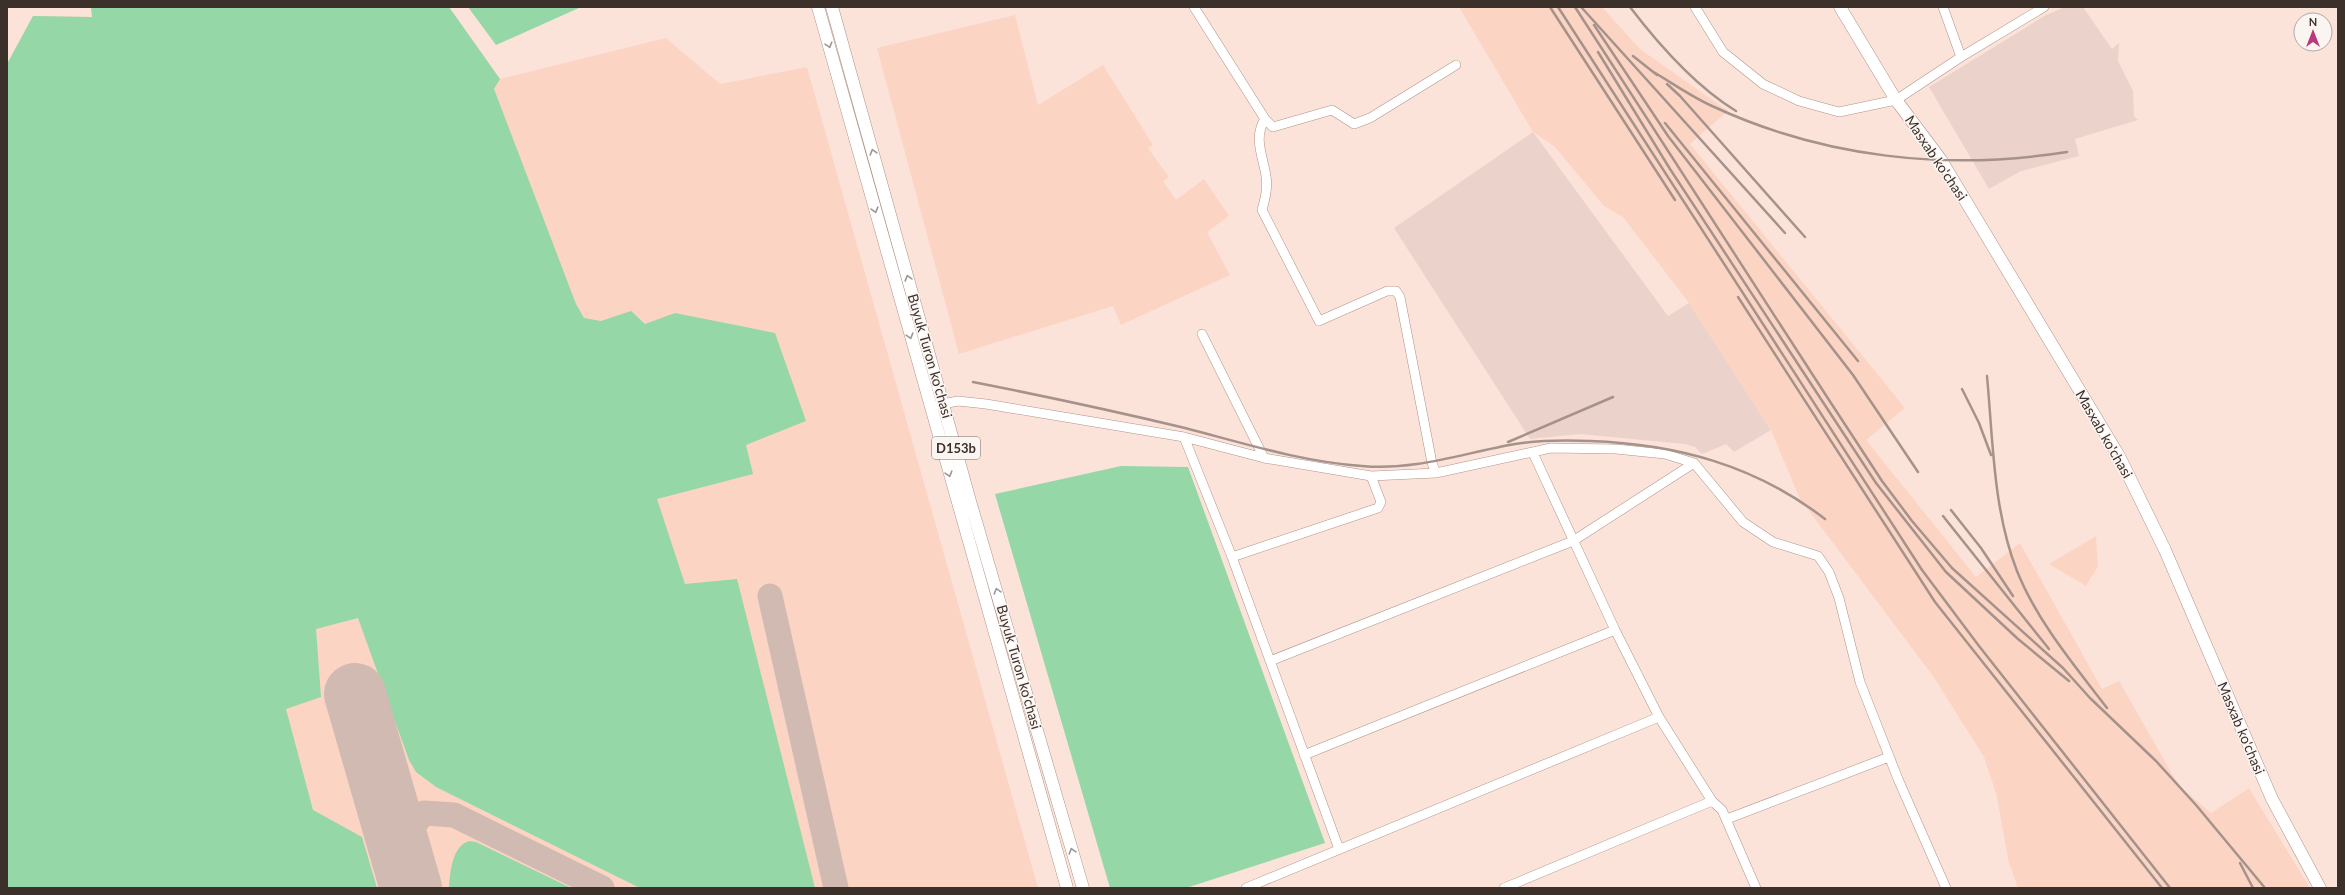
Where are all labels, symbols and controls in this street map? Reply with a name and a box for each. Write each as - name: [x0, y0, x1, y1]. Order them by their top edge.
- north arrow: [2293, 12, 2333, 52]
- text: N: [2309, 15, 2317, 28]
- one-way arrow: [824, 41, 833, 48]
- street label: Masxab ko'chasi: [1902, 112, 1971, 203]
- one-way arrow: [869, 149, 878, 156]
- one-way arrow: [870, 207, 879, 214]
- one-way arrow: [904, 274, 913, 281]
- street label: Buyuk Turon ko'chasi: [905, 292, 956, 420]
- one-way arrow: [905, 332, 914, 339]
- street label: Masxab ko'chasi: [2072, 387, 2137, 481]
- road number: D153b: [932, 437, 980, 459]
- one-way arrow: [944, 470, 953, 477]
- one-way arrow: [993, 588, 1002, 595]
- street label: Buyuk Turon ko'chasi: [994, 603, 1045, 731]
- street label: Masxab ko'chasi: [2214, 679, 2269, 777]
- one-way arrow: [1068, 847, 1077, 854]

